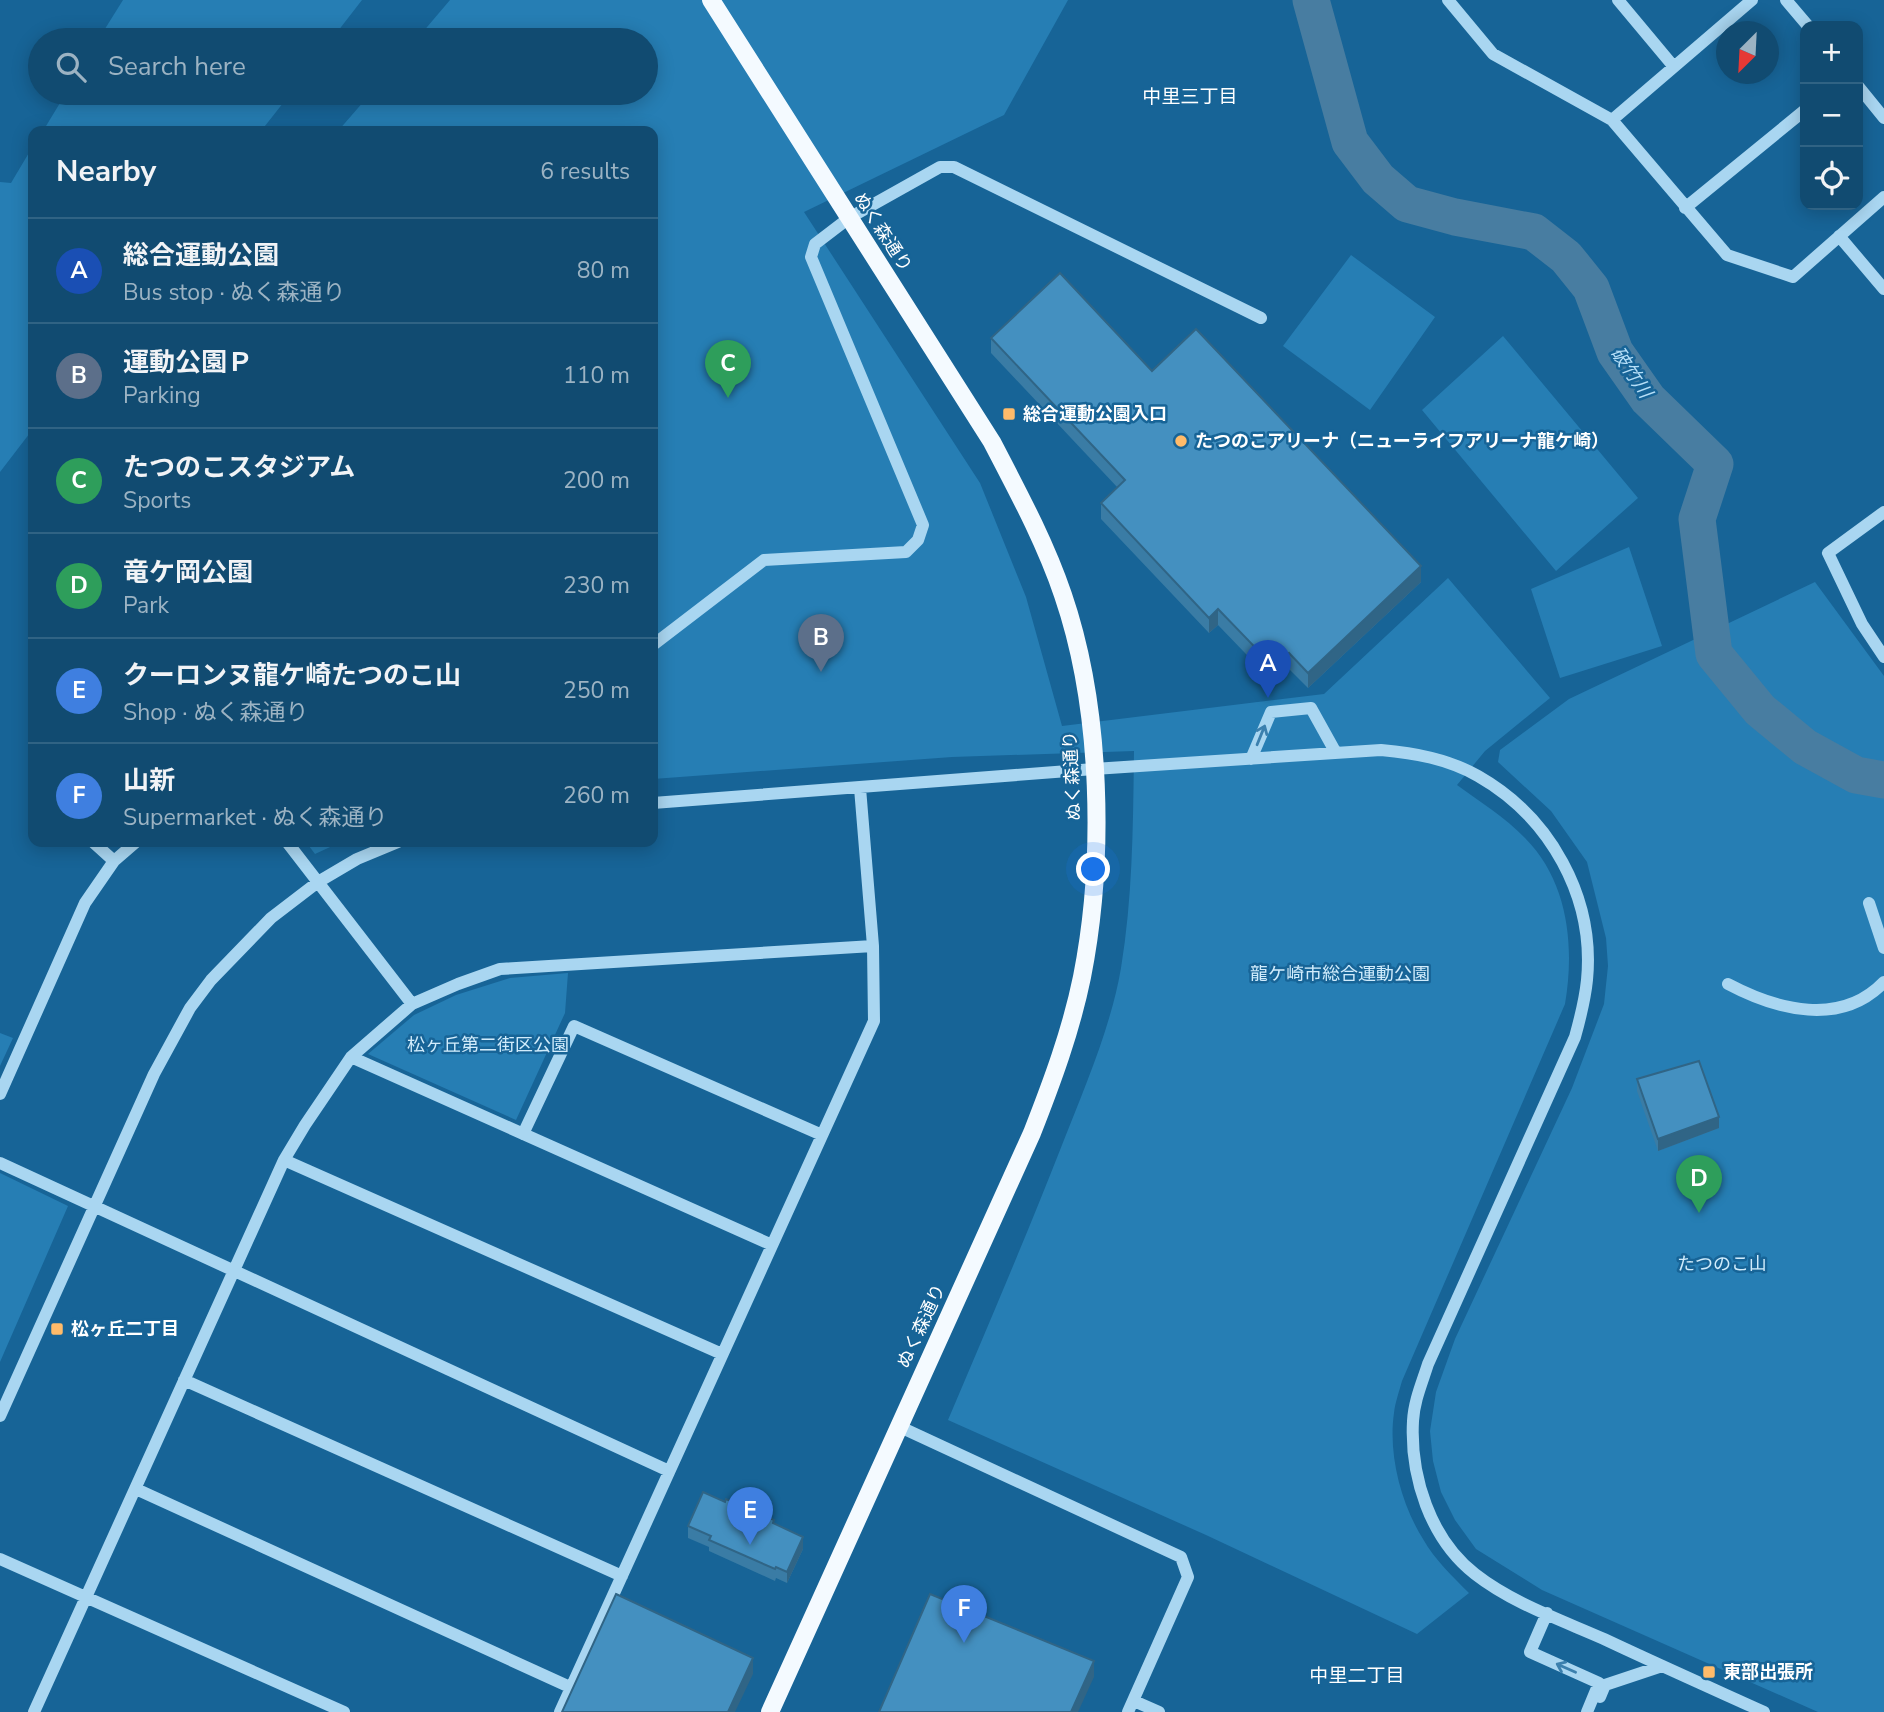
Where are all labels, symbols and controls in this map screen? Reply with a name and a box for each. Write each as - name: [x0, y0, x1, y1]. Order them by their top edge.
- north arrow: [1716, 21, 1779, 84]
- map controls: [1800, 21, 1863, 210]
- button: +: [1800, 21, 1863, 84]
- search box: [28, 28, 658, 105]
- icon: search: [52, 48, 90, 86]
- text: Search here: [108, 49, 246, 84]
- district label: 中里三丁目: [1142, 84, 1238, 110]
- button: −: [1800, 84, 1863, 147]
- button: locate: [1800, 147, 1863, 210]
- text: Nearby: [56, 151, 156, 192]
- text: 6 results: [540, 156, 630, 187]
- street label: ぬく森通り: [848, 188, 918, 276]
- text: 総合運動公園: [123, 238, 279, 273]
- text: A: [70, 255, 88, 286]
- text: 80 m: [577, 255, 630, 286]
- text: Bus stop · ぬく森通り: [123, 277, 346, 308]
- pin: C: [705, 340, 751, 398]
- water label: 破竹川: [1604, 342, 1659, 405]
- text: 運動公園Ｐ: [123, 345, 253, 380]
- text: B: [71, 360, 87, 391]
- text: 110 m: [563, 360, 630, 391]
- text: Parking: [123, 380, 201, 411]
- place label: 総合運動公園入口: [1023, 402, 1167, 426]
- marker: 総合運動公園入口: [1001, 406, 1017, 422]
- place label: たつのこアリーナ（ニューライフアリーナ龍ケ崎）: [1195, 429, 1609, 453]
- marker: たつのこアリーナ（ニューライフアリーナ龍ケ崎）: [1173, 433, 1189, 449]
- text: たつのこスタジアム: [123, 450, 355, 485]
- text: C: [71, 465, 87, 496]
- text: 200 m: [563, 465, 630, 496]
- text: Sports: [123, 485, 191, 516]
- text: 竜ケ岡公園: [123, 555, 253, 590]
- text: D: [70, 570, 88, 601]
- text: 230 m: [563, 570, 630, 601]
- text: Park: [123, 590, 169, 621]
- pin: B: [798, 614, 844, 672]
- pin: A: [1245, 640, 1291, 698]
- text: クーロンヌ龍ケ崎たつのこ山: [123, 658, 461, 693]
- text: E: [72, 675, 86, 706]
- text: 250 m: [563, 675, 630, 706]
- text: Shop · ぬく森通り: [123, 697, 308, 728]
- one-way arrow: [1255, 725, 1268, 747]
- street label: ぬく森通り: [1058, 730, 1086, 822]
- text: 山新: [123, 763, 175, 798]
- text: F: [73, 780, 85, 811]
- text: 260 m: [563, 780, 630, 811]
- text: Supermarket · ぬく森通り: [123, 802, 388, 833]
- your location: [1076, 852, 1110, 886]
- park label: 龍ケ崎市総合運動公園: [1250, 962, 1430, 986]
- park label: 松ヶ丘第二街区公園: [407, 1033, 569, 1057]
- pin: D: [1676, 1155, 1722, 1213]
- park label: たつのこ山: [1677, 1252, 1767, 1276]
- street label: ぬく森通り: [891, 1280, 951, 1372]
- place label: 松ヶ丘二丁目: [71, 1317, 179, 1341]
- marker: 松ヶ丘二丁目: [49, 1321, 65, 1337]
- pin: E: [727, 1487, 773, 1545]
- pin: F: [941, 1585, 987, 1643]
- place label: 東部出張所: [1723, 1660, 1813, 1684]
- one-way arrow: [1556, 1661, 1577, 1674]
- district label: 中里二丁目: [1309, 1663, 1405, 1689]
- marker: 東部出張所: [1701, 1664, 1717, 1680]

